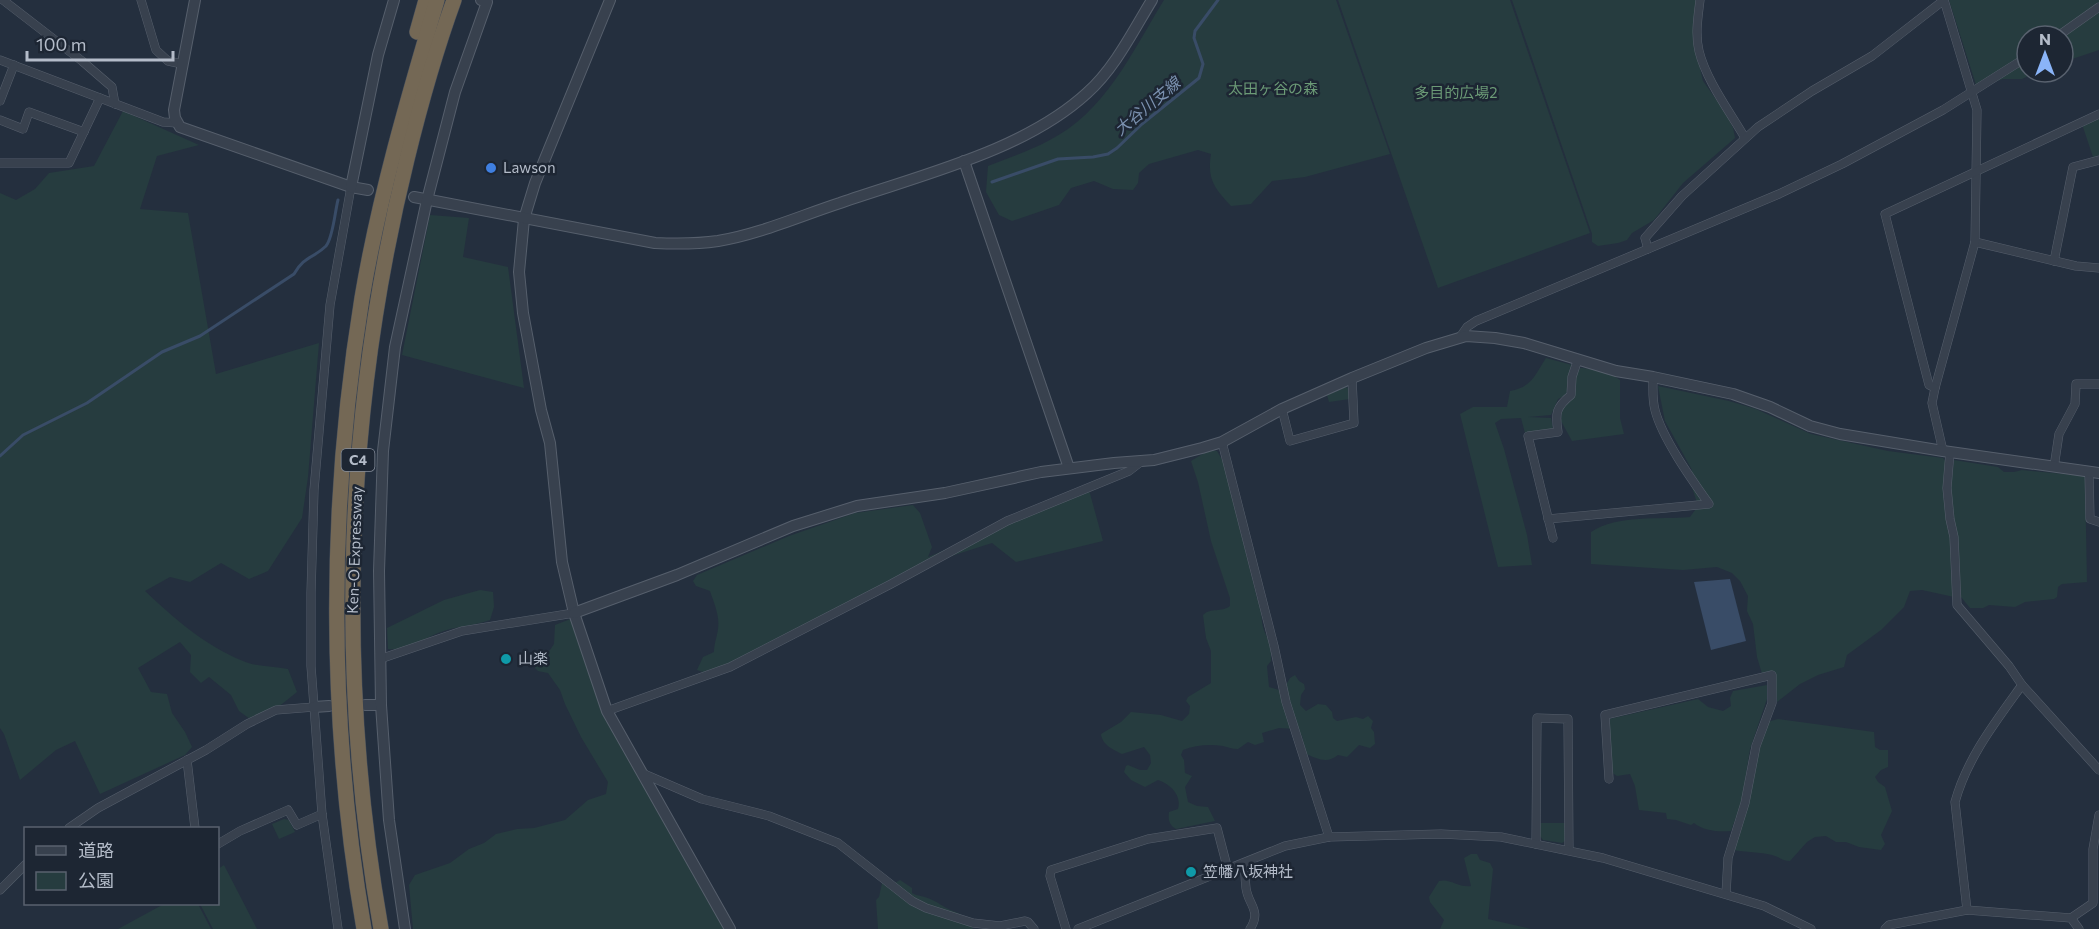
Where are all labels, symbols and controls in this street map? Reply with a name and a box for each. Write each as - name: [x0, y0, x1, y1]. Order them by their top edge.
- scale bar: [27, 24, 172, 62]
- north arrow: [2015, 24, 2075, 84]
- text: N: [2039, 29, 2051, 48]
- text: 100 m: [36, 33, 86, 55]
- water label: 大谷川支線: [1110, 71, 1185, 139]
- park label: 太田ヶ谷の森: [1228, 79, 1318, 97]
- park label: 多目的広場2: [1414, 83, 1498, 101]
- place label: Lawson: [503, 158, 556, 176]
- marker: Lawson: [484, 161, 498, 175]
- road number: C4: [342, 449, 374, 471]
- street label: Ken-O Expressway: [343, 486, 365, 614]
- place label: 山楽: [518, 649, 548, 667]
- marker: 山楽: [499, 652, 513, 666]
- legend: [24, 827, 219, 905]
- text: 道路: [78, 839, 114, 861]
- place label: 笠幡八坂神社: [1203, 862, 1293, 880]
- marker: 笠幡八坂神社: [1184, 865, 1198, 879]
- text: 公園: [78, 869, 114, 891]

